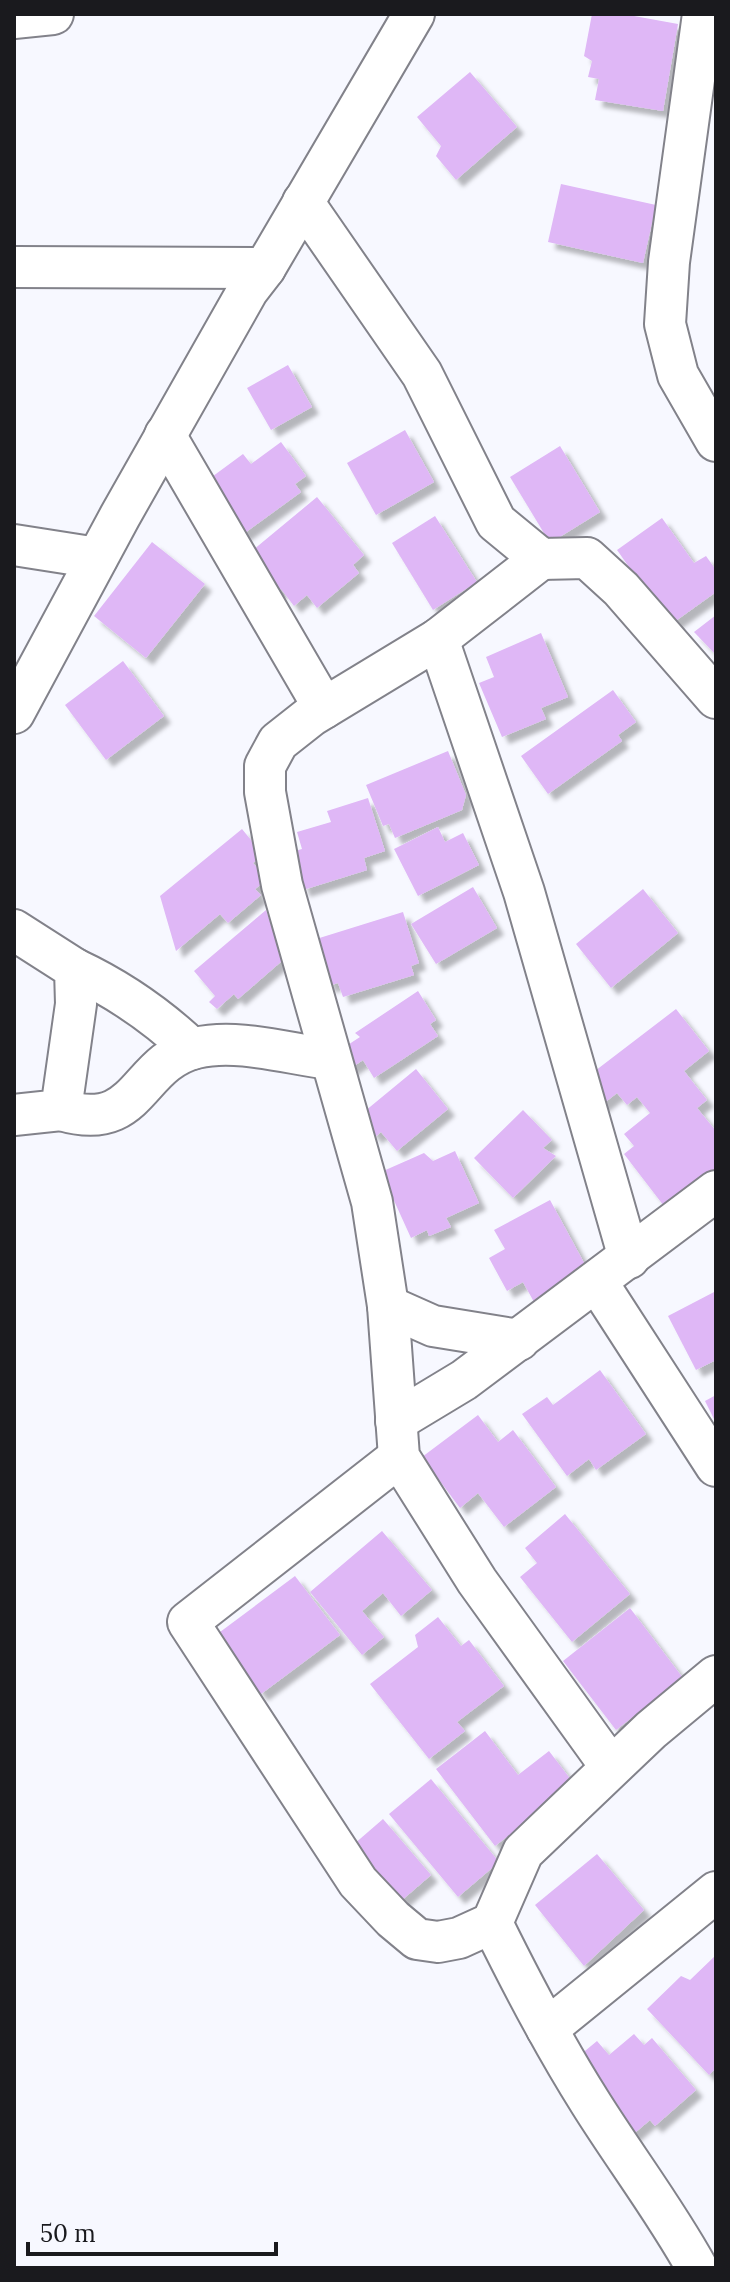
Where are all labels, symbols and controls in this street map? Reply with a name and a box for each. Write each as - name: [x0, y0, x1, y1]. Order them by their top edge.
- scale bar: [28, 2206, 276, 2256]
- text: 50 m: [40, 2218, 96, 2249]

